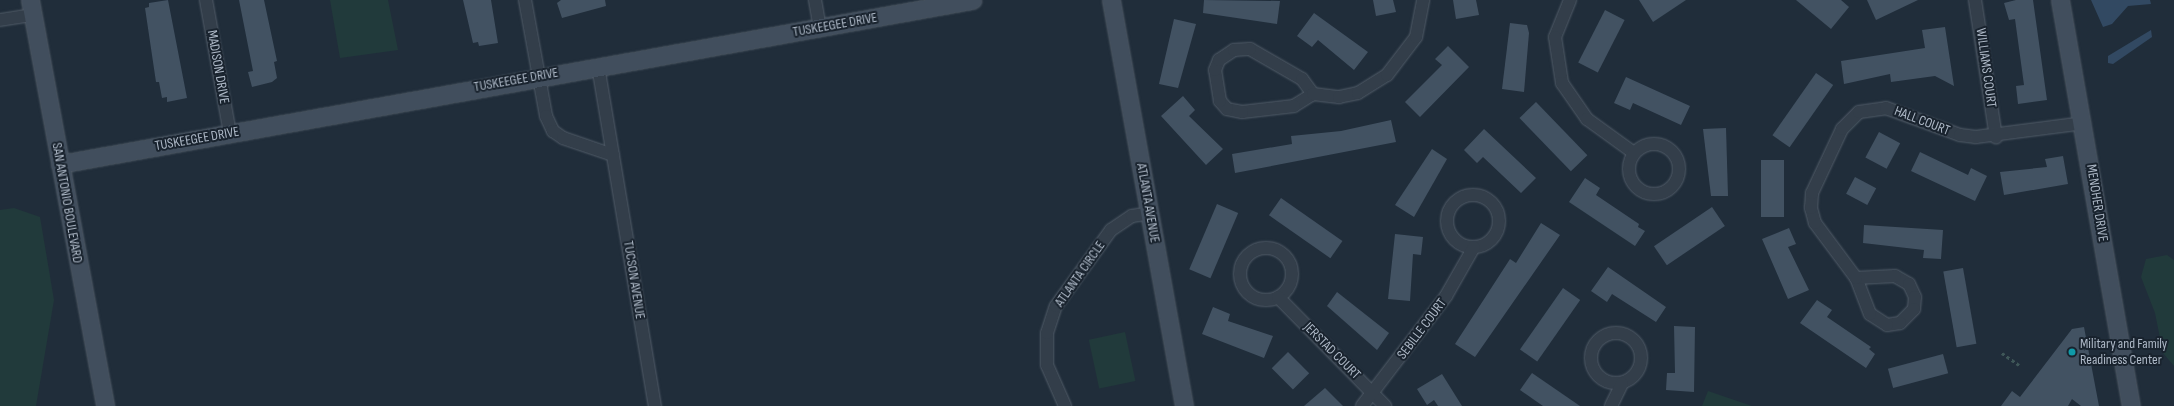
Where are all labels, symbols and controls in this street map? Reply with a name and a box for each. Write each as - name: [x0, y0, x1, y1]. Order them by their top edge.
- street label: TUSKEEGEE DRIVE: [792, 9, 878, 41]
- street label: WILLIAMS COURT: [1972, 27, 2000, 109]
- street label: MADISON DRIVE: [203, 29, 233, 105]
- street label: TUSKEEGEE DRIVE: [473, 64, 559, 96]
- street label: HALL COURT: [1892, 103, 1952, 139]
- street label: TUSKEEGEE DRIVE: [154, 123, 240, 155]
- street label: SAN ANTONIO BOULEVARD: [48, 141, 86, 265]
- street label: ATLANTA AVENUE: [1133, 162, 1163, 244]
- street label: MENOHER DRIVE: [2083, 163, 2111, 243]
- street label: ATLANTA CIRCLE: [1051, 238, 1109, 310]
- street label: TUCSON AVENUE: [620, 240, 648, 320]
- street label: SEBILLE COURT: [1394, 295, 1450, 363]
- street label: JERSTAD COURT: [1300, 319, 1364, 383]
- place label: Military and Family Readiness Center: [2080, 336, 2167, 368]
- marker: Military and Family Readiness Center: [2067, 347, 2077, 357]

